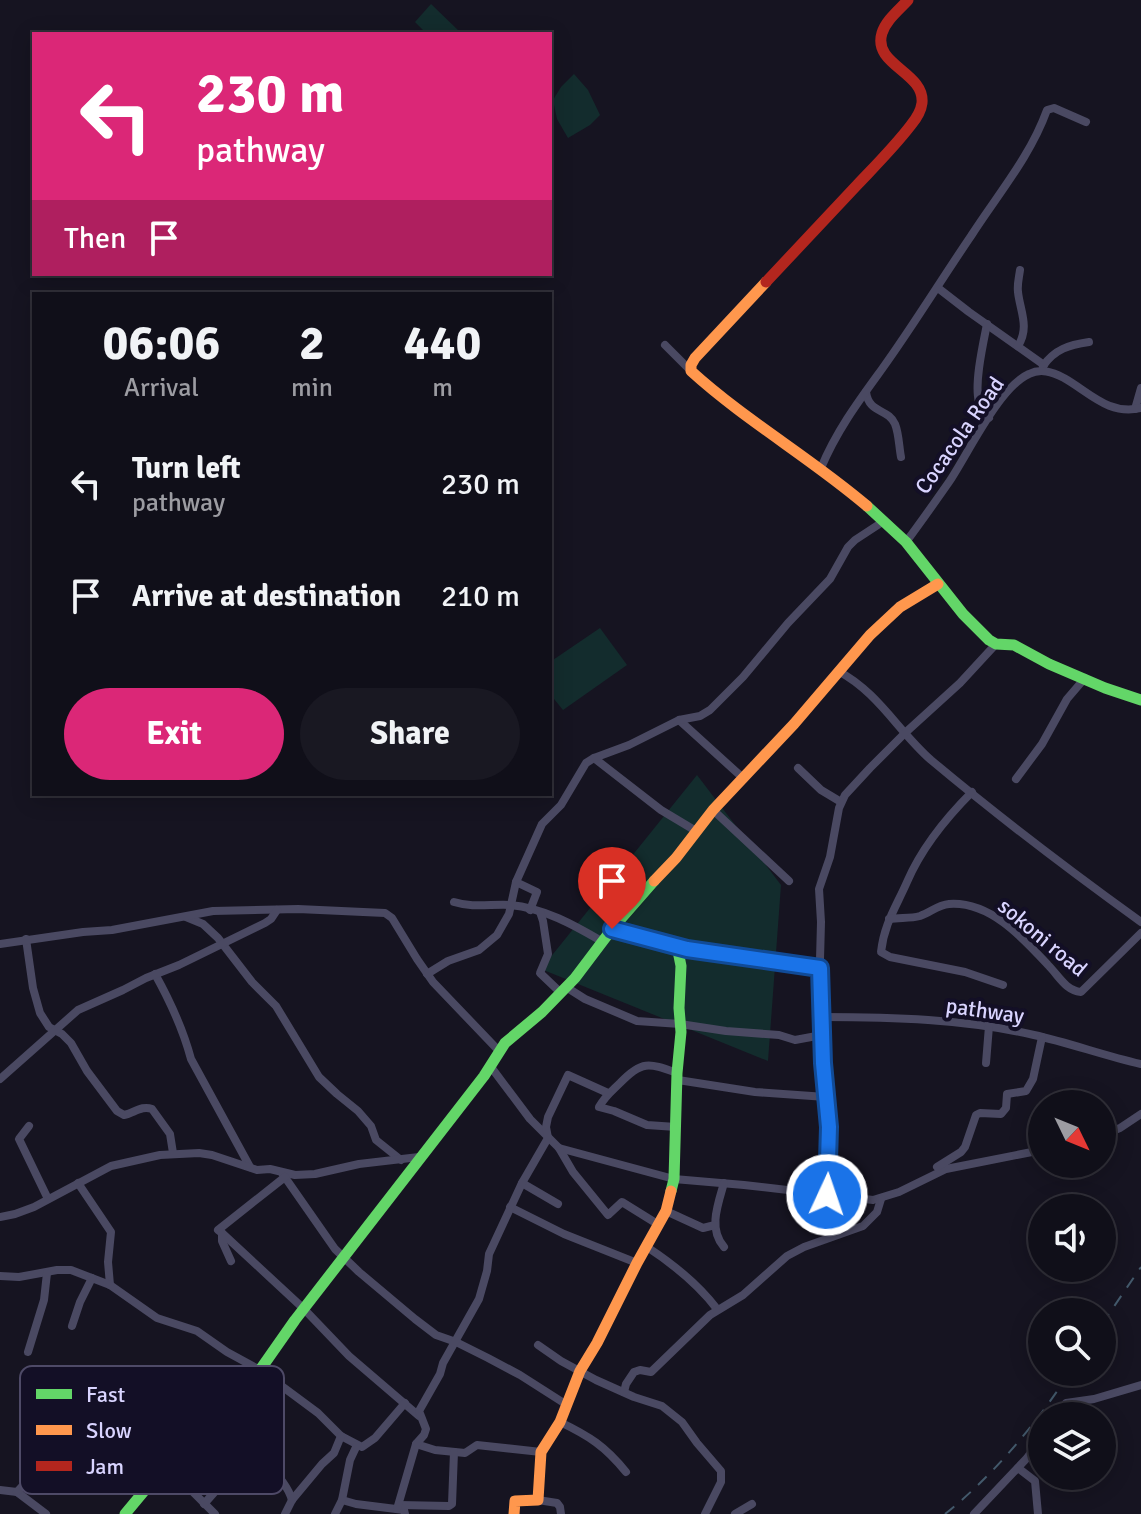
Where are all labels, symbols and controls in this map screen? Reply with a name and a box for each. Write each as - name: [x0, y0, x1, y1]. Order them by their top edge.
- text: 230 m: [196, 59, 344, 128]
- icon: left: [64, 64, 168, 168]
- text: pathway: [196, 128, 325, 173]
- icon: arrive: [142, 216, 186, 260]
- text: Then: [64, 220, 126, 257]
- text: 06:06: [103, 314, 220, 373]
- text: 2: [299, 314, 325, 373]
- text: 440: [404, 314, 481, 373]
- street label: Cocacola Road: [909, 371, 1010, 499]
- text: Arrival: [124, 372, 199, 404]
- text: min: [291, 372, 333, 404]
- text: m: [432, 372, 453, 404]
- text: Turn left: [132, 450, 241, 487]
- icon: left: [64, 462, 108, 506]
- text: 230 m: [441, 466, 520, 503]
- text: pathway: [132, 487, 225, 519]
- icon: arrive: [64, 574, 108, 618]
- text: Arrive at destination: [132, 578, 401, 615]
- text: 210 m: [441, 578, 520, 615]
- button: Exit: [64, 688, 284, 780]
- button: Share: [300, 688, 520, 780]
- pin: [578, 847, 646, 929]
- icon: arrive: [590, 859, 634, 903]
- street label: sokoni road: [993, 892, 1093, 982]
- street label: pathway: [944, 992, 1027, 1029]
- north arrow: [1028, 1090, 1116, 1178]
- map controls: [1028, 1090, 1116, 1490]
- position arrow: [785, 1153, 869, 1237]
- button: sound: [1028, 1194, 1116, 1282]
- button: search: [1028, 1298, 1116, 1386]
- legend: [20, 1366, 284, 1494]
- text: Fast: [86, 1381, 126, 1408]
- button: layers: [1028, 1402, 1116, 1490]
- text: Slow: [86, 1417, 132, 1444]
- text: Jam: [86, 1453, 124, 1480]

